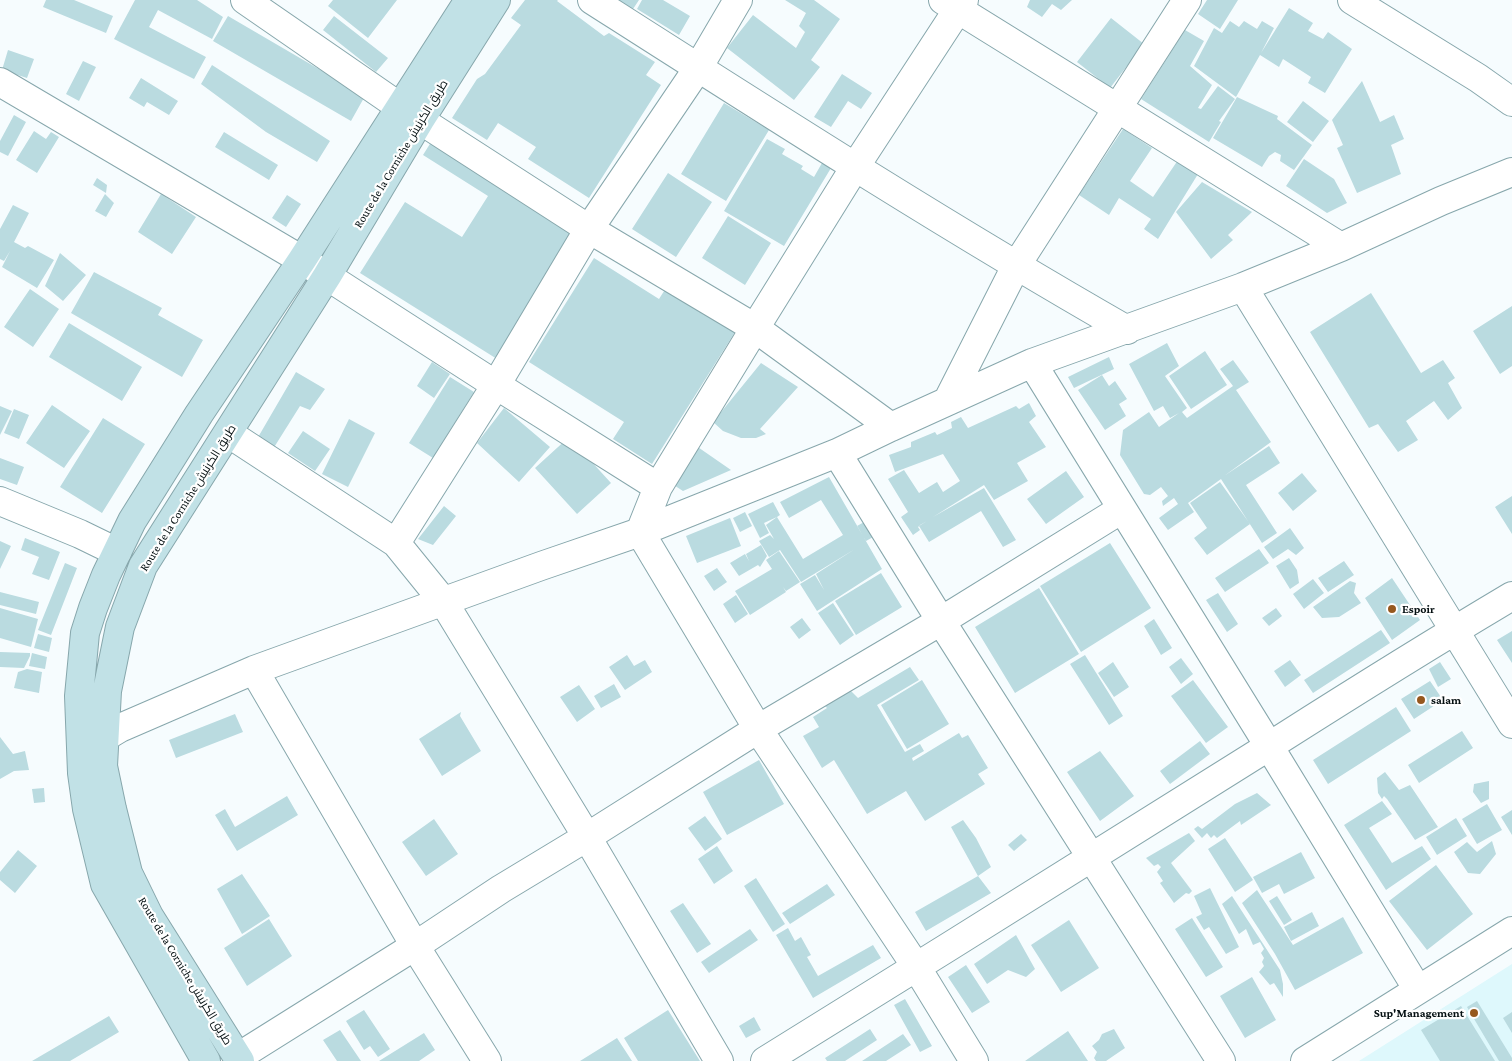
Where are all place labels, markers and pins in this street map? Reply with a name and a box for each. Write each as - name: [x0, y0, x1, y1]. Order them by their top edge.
- place label: Espoir: [1402, 602, 1435, 616]
- marker: Espoir: [1386, 603, 1398, 615]
- place label: salam: [1431, 693, 1461, 707]
- marker: salam: [1415, 694, 1427, 706]
- place label: Sup'Management: [1374, 1006, 1464, 1020]
- marker: Sup'Management: [1468, 1007, 1480, 1019]

